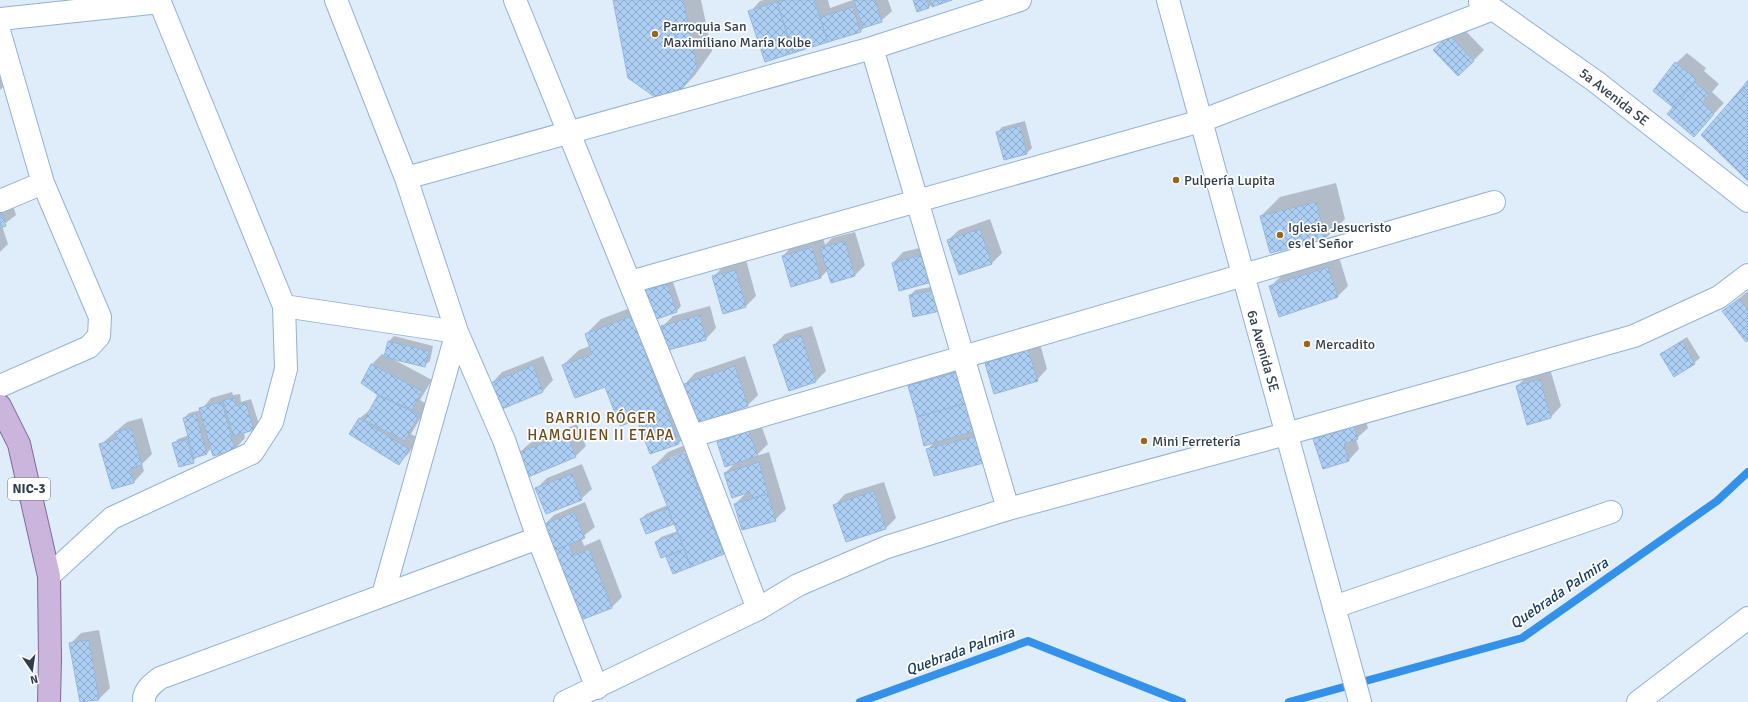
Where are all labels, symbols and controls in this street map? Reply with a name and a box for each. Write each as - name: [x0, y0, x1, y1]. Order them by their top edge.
- place label: Parroquia San Maximiliano María Kolbe: [663, 18, 811, 51]
- marker: Parroquia San Maximiliano María Kolbe: [650, 29, 660, 39]
- street label: 5a Avenida SE: [1576, 64, 1652, 130]
- place label: Pulpería Lupita: [1184, 172, 1275, 189]
- marker: Pulpería Lupita: [1171, 175, 1181, 185]
- place label: Iglesia Jesucristo es el Señor: [1288, 219, 1392, 252]
- marker: Iglesia Jesucristo es el Señor: [1275, 230, 1285, 240]
- street label: 6a Avenida SE: [1243, 308, 1283, 394]
- place label: Mercadito: [1315, 336, 1375, 353]
- marker: Mercadito: [1302, 339, 1312, 349]
- district label: BARRIO RÓGER HAMGUIEN II ETAPA: [527, 408, 675, 444]
- place label: Mini Ferretería: [1152, 433, 1241, 450]
- marker: Mini Ferretería: [1139, 436, 1149, 446]
- road number: NIC-3: [8, 478, 50, 500]
- water label: Quebrada Palmira: [1507, 553, 1612, 632]
- water label: Quebrada Palmira: [903, 623, 1017, 679]
- north arrow: [12, 650, 52, 690]
- text: N: [29, 672, 39, 686]

